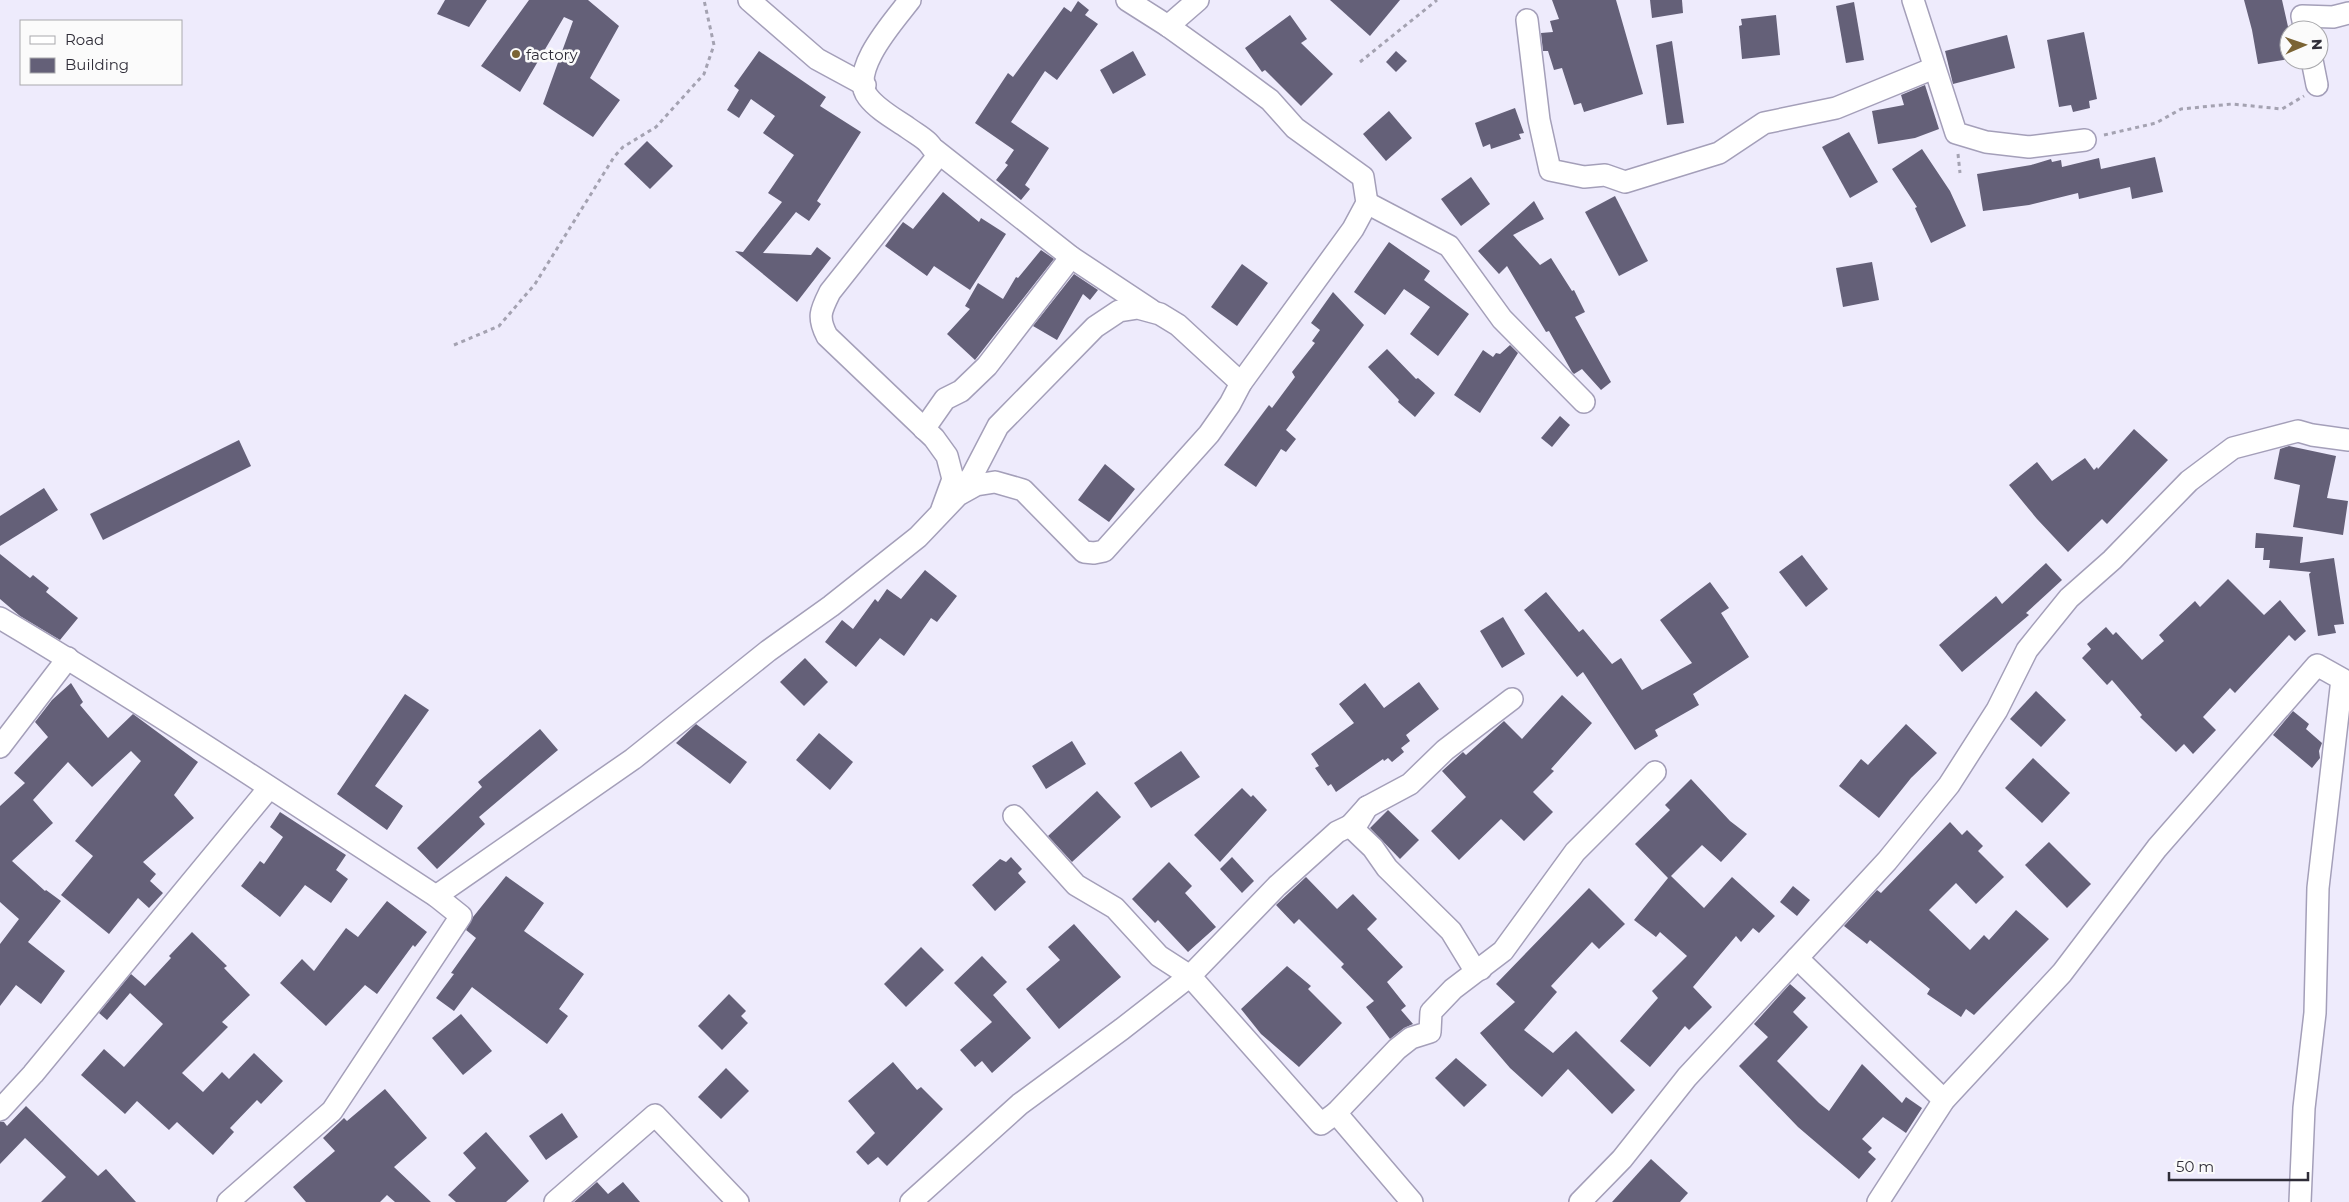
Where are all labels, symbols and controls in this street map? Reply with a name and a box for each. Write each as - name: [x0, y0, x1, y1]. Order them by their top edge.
- legend: [20, 20, 182, 85]
- north arrow: [2279, 20, 2329, 70]
- text: Road: [65, 30, 104, 49]
- text: N: [2308, 39, 2326, 51]
- place label: factory: [526, 45, 578, 64]
- marker: factory: [510, 48, 522, 60]
- text: Building: [65, 55, 129, 74]
- scale bar: [2169, 1150, 2308, 1182]
- text: 50 m: [2176, 1157, 2214, 1176]

